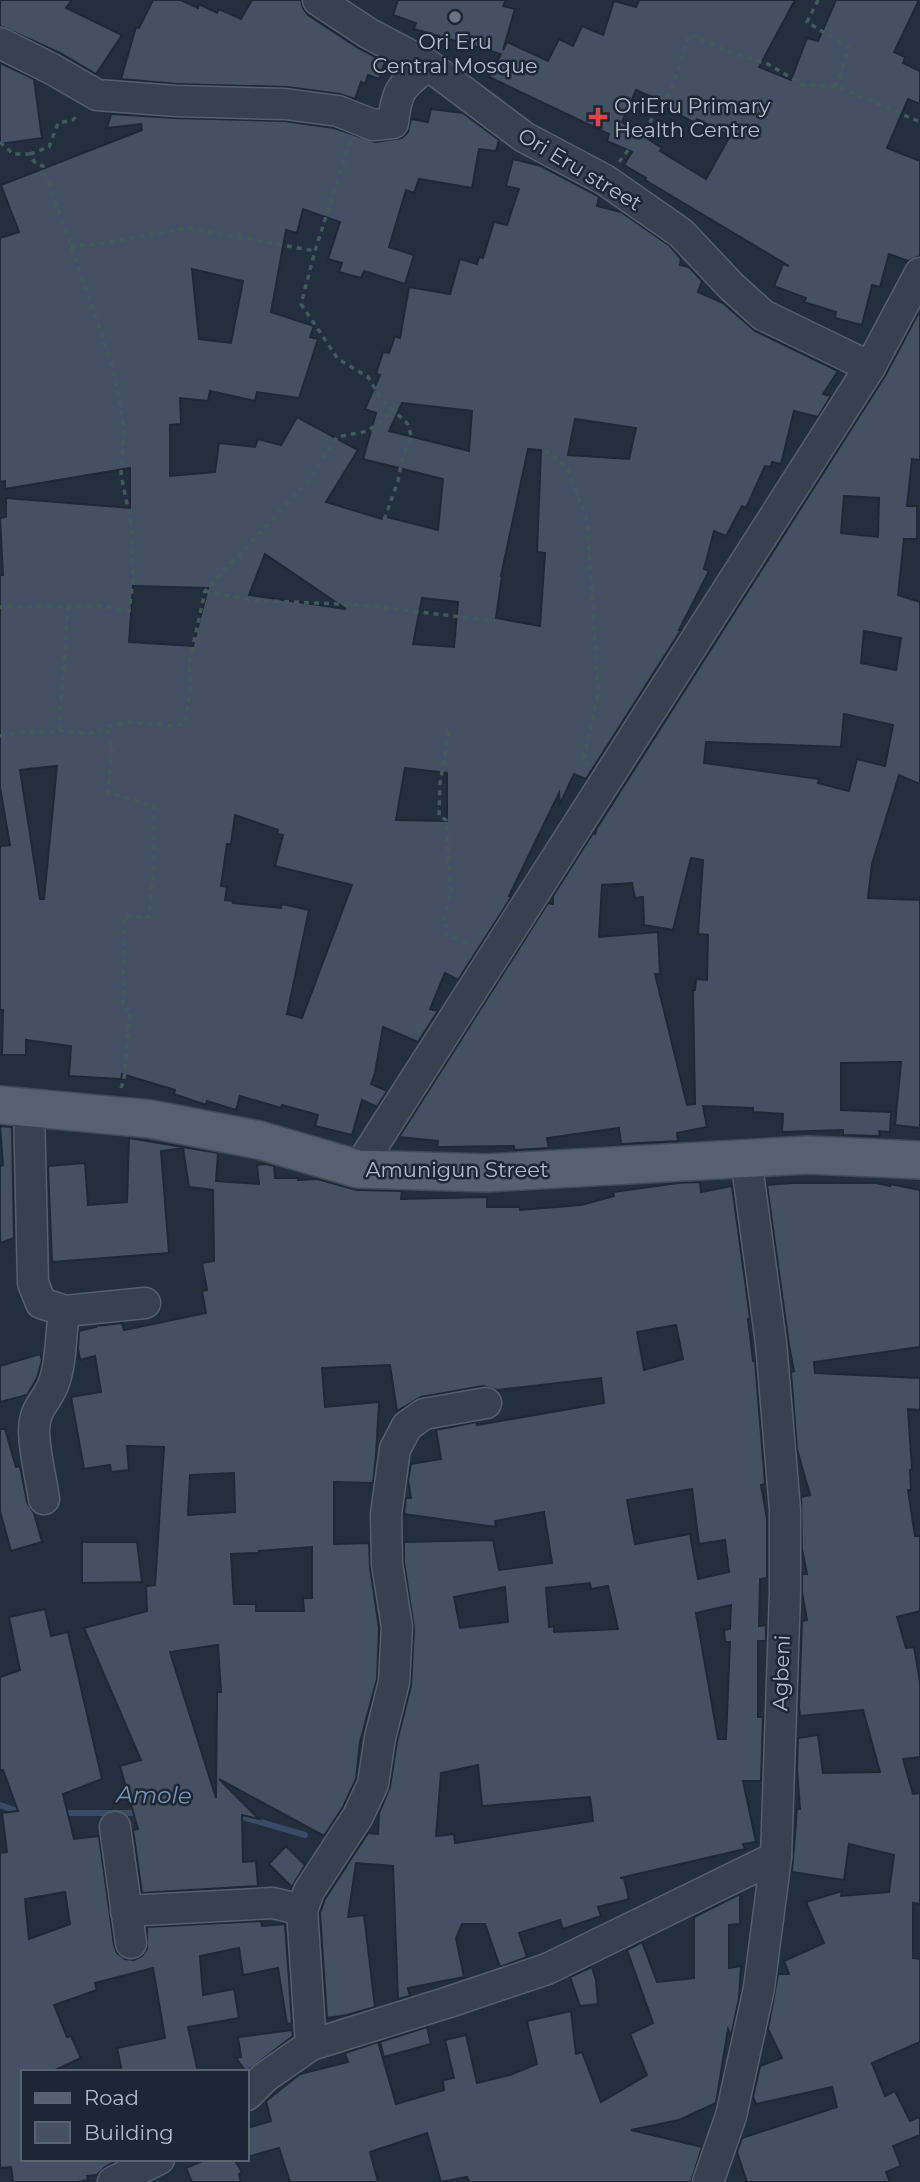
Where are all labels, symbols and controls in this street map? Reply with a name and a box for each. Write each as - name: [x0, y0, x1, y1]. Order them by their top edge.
- marker: Ori Eru Central Mosque: [447, 9, 463, 25]
- place label: Ori Eru Central Mosque: [372, 29, 538, 78]
- place label: OriEru Primary Health Centre: [614, 93, 771, 142]
- marker: OriEru Primary Health Centre: [588, 107, 608, 127]
- street label: Ori Eru street: [514, 122, 646, 216]
- street label: Amunigun Street: [366, 1157, 548, 1182]
- street label: Agbeni: [767, 1635, 795, 1711]
- water label: Amole: [114, 1780, 192, 1810]
- legend: [21, 2070, 248, 2161]
- text: Road: [84, 2085, 139, 2110]
- text: Building: [84, 2120, 174, 2145]

